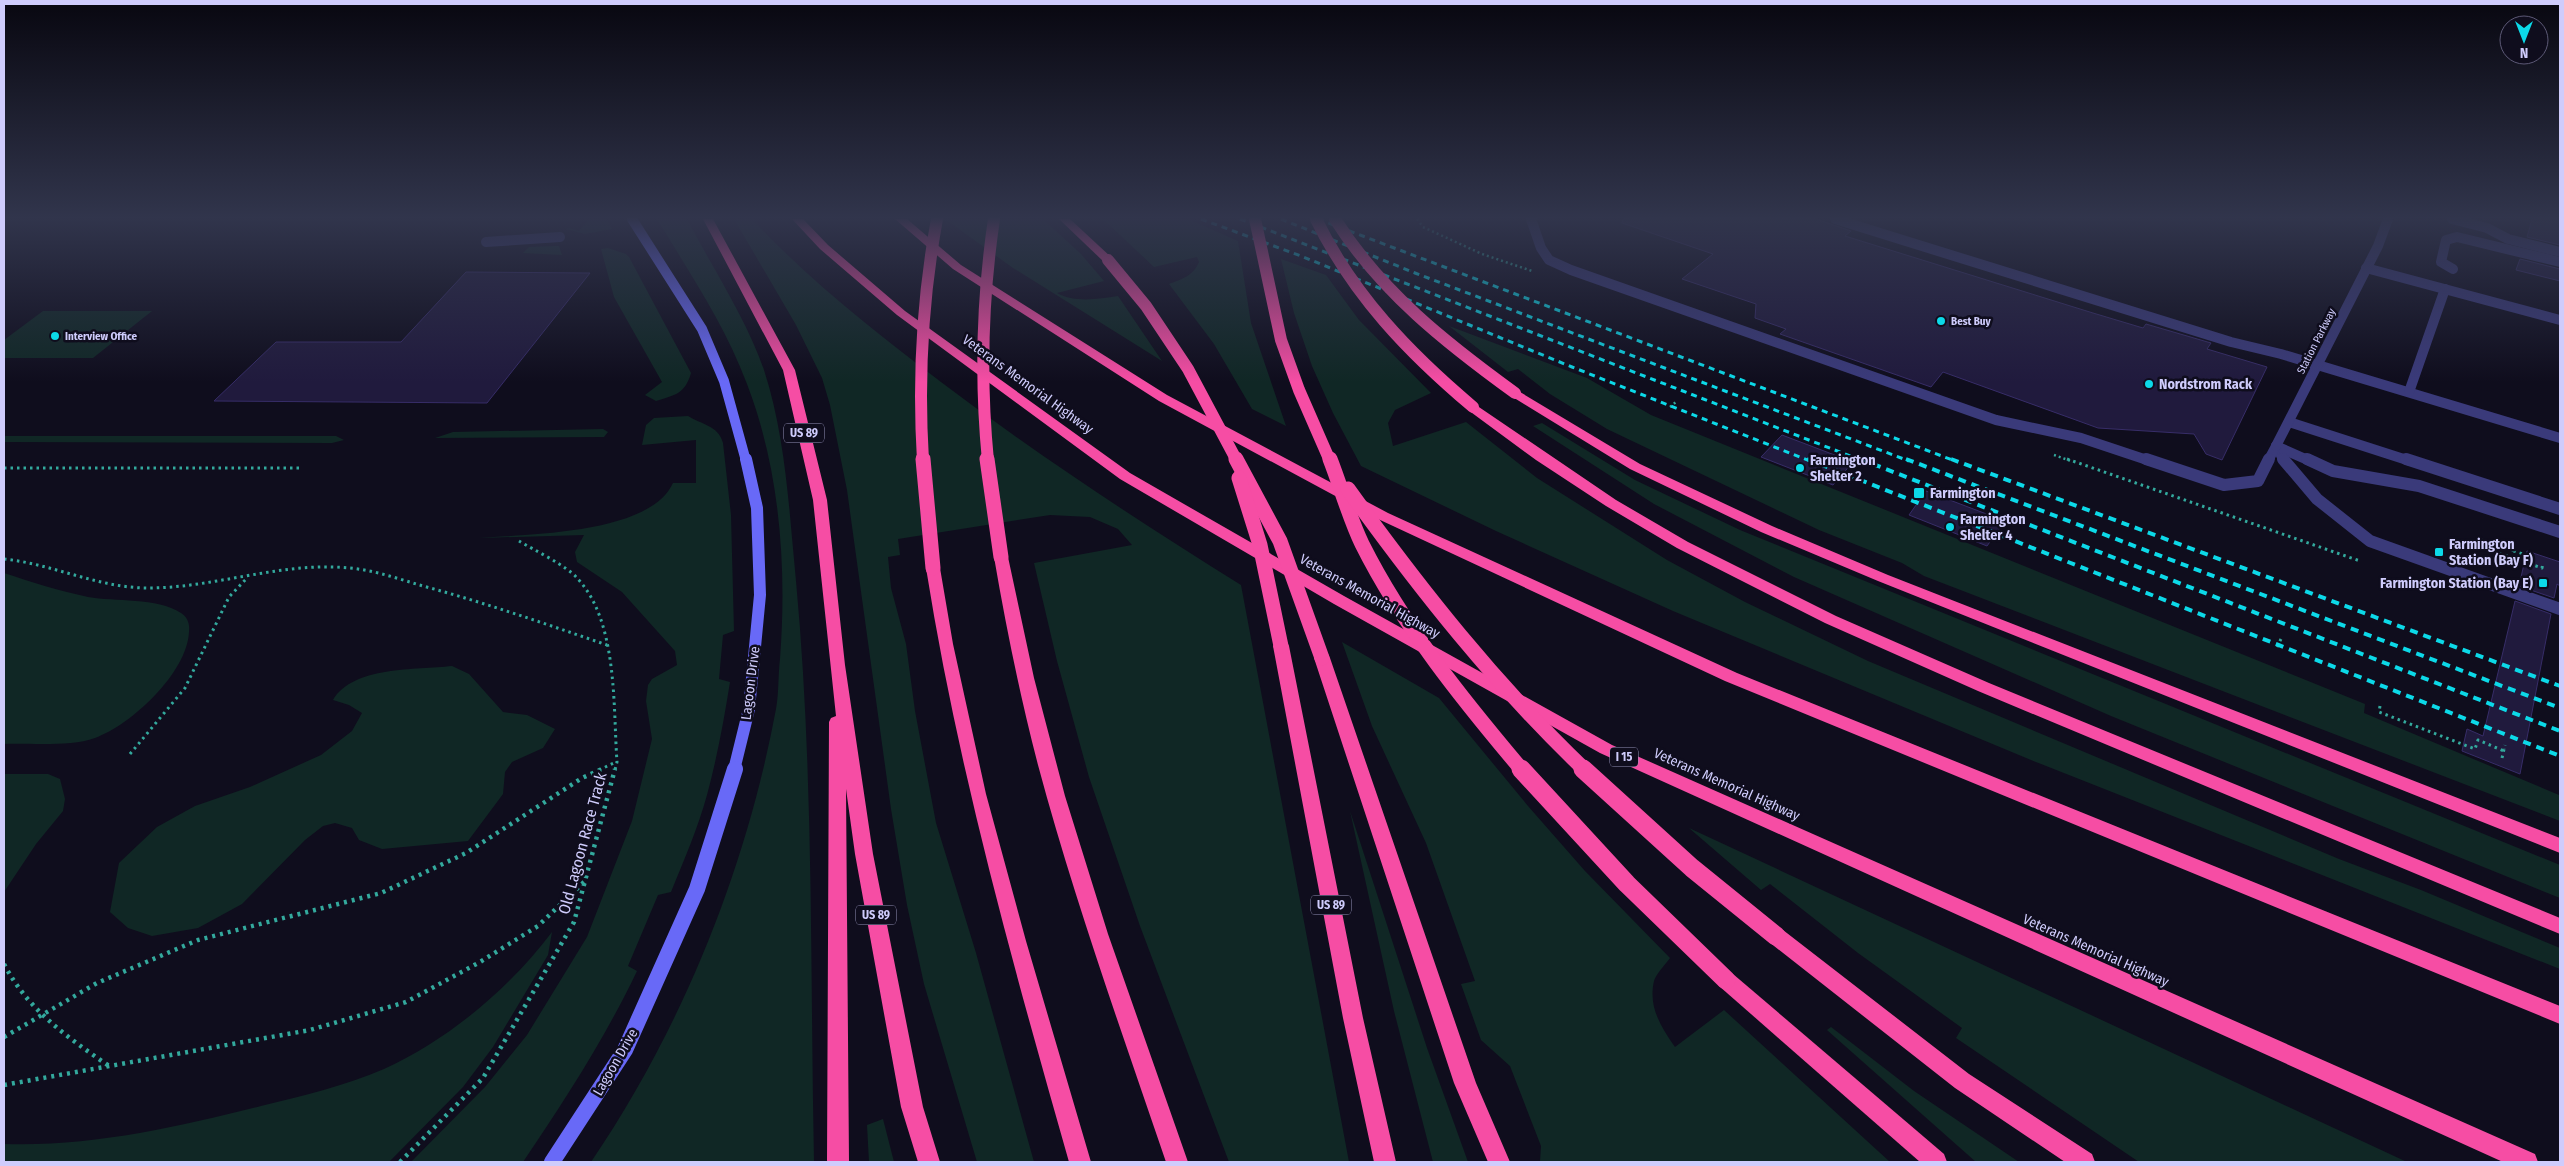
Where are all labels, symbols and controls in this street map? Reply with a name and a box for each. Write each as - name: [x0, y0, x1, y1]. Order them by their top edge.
- north arrow: [2499, 15, 2549, 65]
- text: N: [2520, 44, 2528, 61]
- street label: Station Parkway: [2294, 306, 2339, 376]
- marker: Best Buy: [1935, 315, 1947, 327]
- place label: Best Buy: [1951, 315, 1992, 328]
- marker: Interview Office: [49, 330, 61, 342]
- place label: Interview Office: [65, 330, 138, 343]
- street label: Veterans Memorial Highway: [959, 331, 1097, 438]
- place label: Nordstrom Rack: [2159, 376, 2253, 393]
- marker: Nordstrom Rack: [2143, 378, 2155, 390]
- road number: US 89: [784, 423, 824, 442]
- place label: Farmington Shelter 2: [1810, 452, 1876, 485]
- marker: Farmington Shelter 2: [1794, 462, 1806, 474]
- place label: Farmington: [1930, 485, 1996, 502]
- marker: Farmington: [1912, 486, 1926, 500]
- place label: Farmington Shelter 4: [1960, 511, 2026, 544]
- marker: Farmington Shelter 4: [1944, 521, 1956, 533]
- place label: Farmington Station (Bay F): [2449, 536, 2533, 569]
- marker: Farmington Station (Bay F): [2433, 546, 2445, 558]
- street label: Veterans Memorial Highway: [1297, 551, 1444, 643]
- place label: Farmington Station (Bay E): [2380, 575, 2533, 592]
- marker: Farmington Station (Bay E): [2537, 577, 2549, 589]
- street label: Lagoon Drive: [738, 645, 763, 721]
- street label: Veterans Memorial Highway: [1651, 745, 1803, 825]
- road number: I 15: [1610, 748, 1638, 766]
- street label: Old Lagoon Race Track: [554, 770, 611, 916]
- road number: US 89: [1311, 896, 1351, 914]
- road number: US 89: [856, 906, 896, 924]
- street label: Veterans Memorial Highway: [2020, 911, 2172, 991]
- street label: Lagoon Drive: [590, 1026, 641, 1099]

